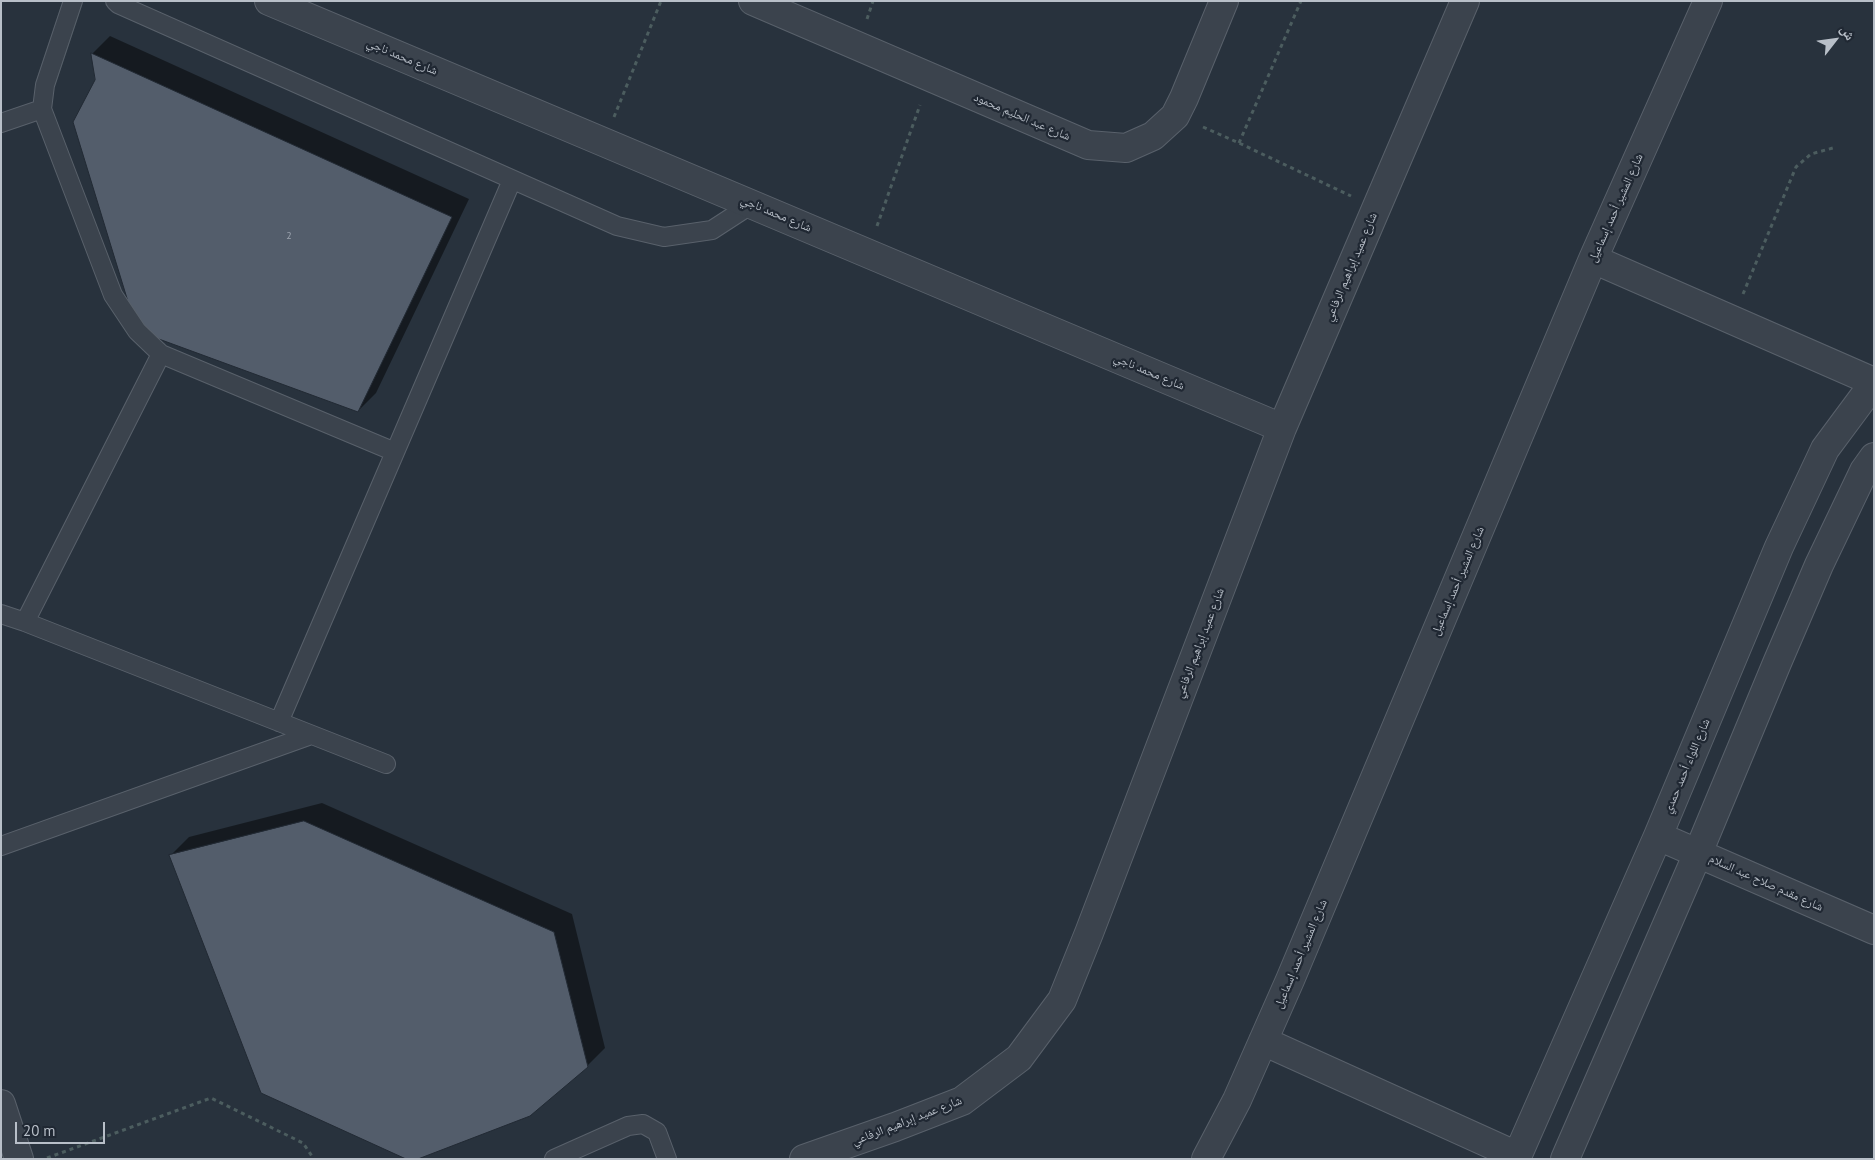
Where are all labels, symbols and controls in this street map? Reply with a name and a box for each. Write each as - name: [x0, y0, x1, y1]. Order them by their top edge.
- north arrow: [1810, 15, 1860, 65]
- text: ش: [1836, 22, 1859, 43]
- street label: شارع محمد ناجي: [364, 36, 440, 78]
- street label: شارع عبد الحليم محمود: [971, 90, 1073, 144]
- street label: شارع المشير أحمد إسماعيل: [1586, 152, 1646, 264]
- street label: شارع محمد ناجي: [738, 193, 814, 235]
- street label: شارع عميد إبراهيم الرفاعي: [1322, 210, 1380, 324]
- house number: 2: [286, 230, 292, 242]
- street label: شارع محمد ناجي: [1111, 351, 1187, 393]
- street label: شارع المشير أحمد إسماعيل: [1428, 524, 1488, 638]
- street label: شارع عميد إبراهيم الرفاعي: [1172, 586, 1228, 700]
- street label: شارع اللواء أحمد حمدي: [1661, 717, 1713, 815]
- street label: شارع مقدم صلاح عبد السلام: [1707, 851, 1825, 915]
- street label: شارع المشير أحمد إسماعيل: [1271, 897, 1331, 1011]
- street label: شارع عميد إبراهيم الرفاعي: [850, 1093, 964, 1149]
- scale bar: [18, 1112, 108, 1144]
- text: 20 m: [23, 1121, 56, 1140]

